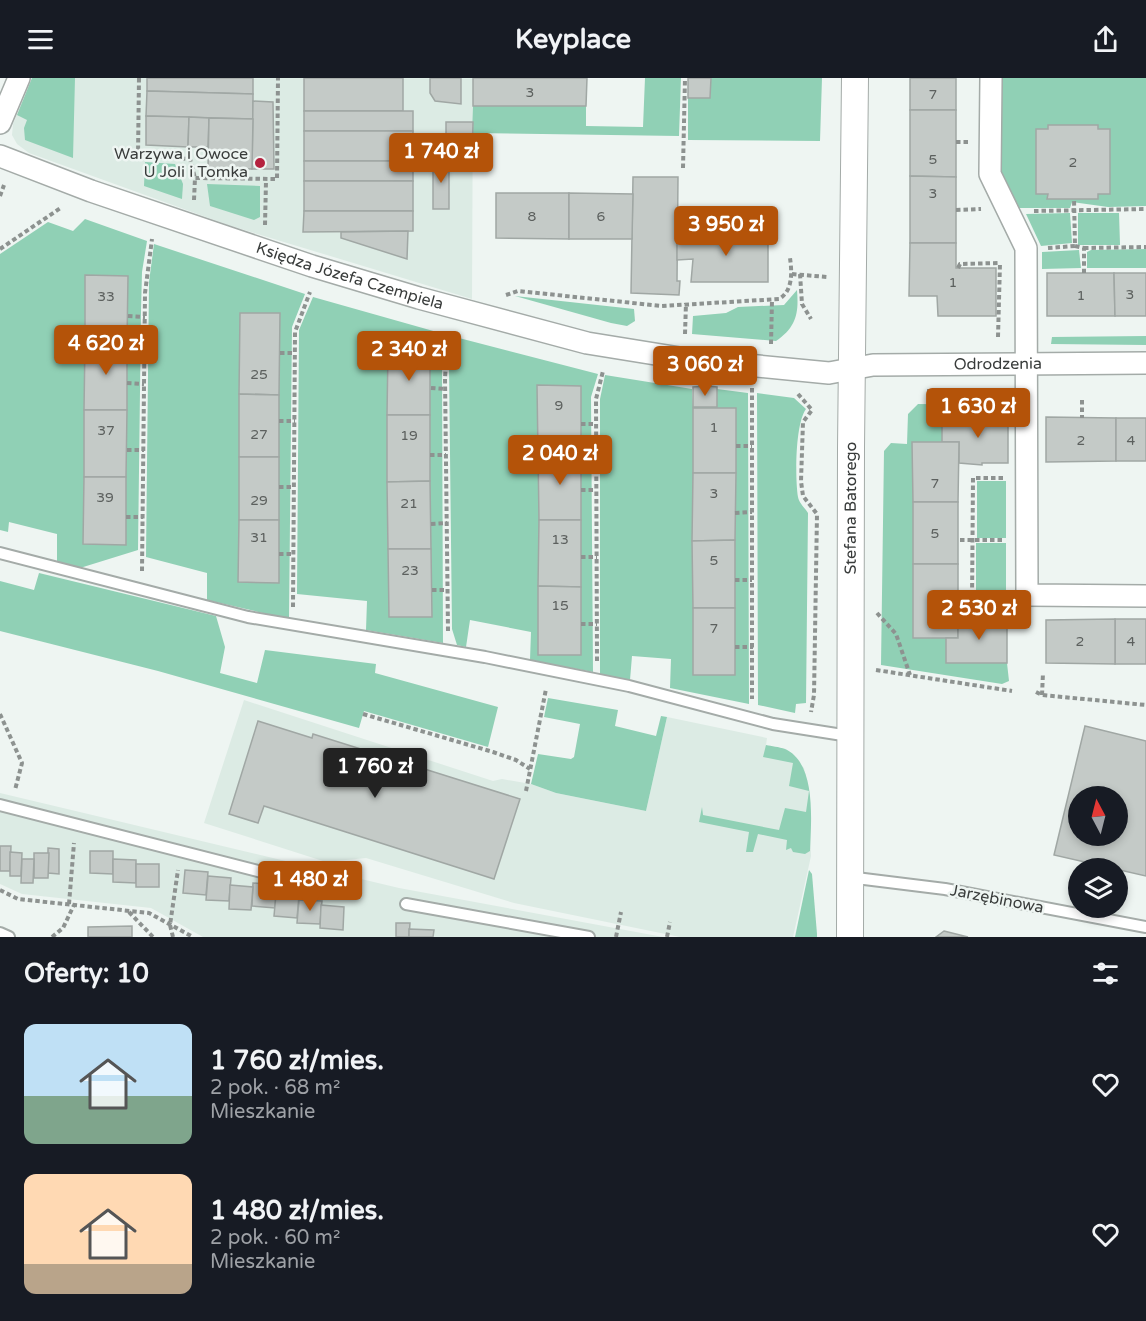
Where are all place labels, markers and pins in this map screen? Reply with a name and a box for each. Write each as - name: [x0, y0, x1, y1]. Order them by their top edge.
- pin: 1 740 zł: [379, 133, 503, 184]
- place label: Warzywa i Owoce U Joli i Tomka: [114, 144, 248, 182]
- marker: Warzywa i Owoce U Joli i Tomka: [253, 156, 267, 170]
- pin: 3 950 zł: [664, 206, 788, 257]
- pin: 4 620 zł: [44, 325, 168, 376]
- pin: 2 340 zł: [347, 331, 471, 382]
- pin: 3 060 zł: [643, 346, 767, 397]
- pin: 1 630 zł: [916, 388, 1040, 439]
- pin: 2 040 zł: [498, 435, 622, 486]
- pin: 2 530 zł: [917, 590, 1041, 641]
- pin: 1 760 zł: [313, 748, 437, 799]
- pin: 1 480 zł: [248, 861, 372, 912]

